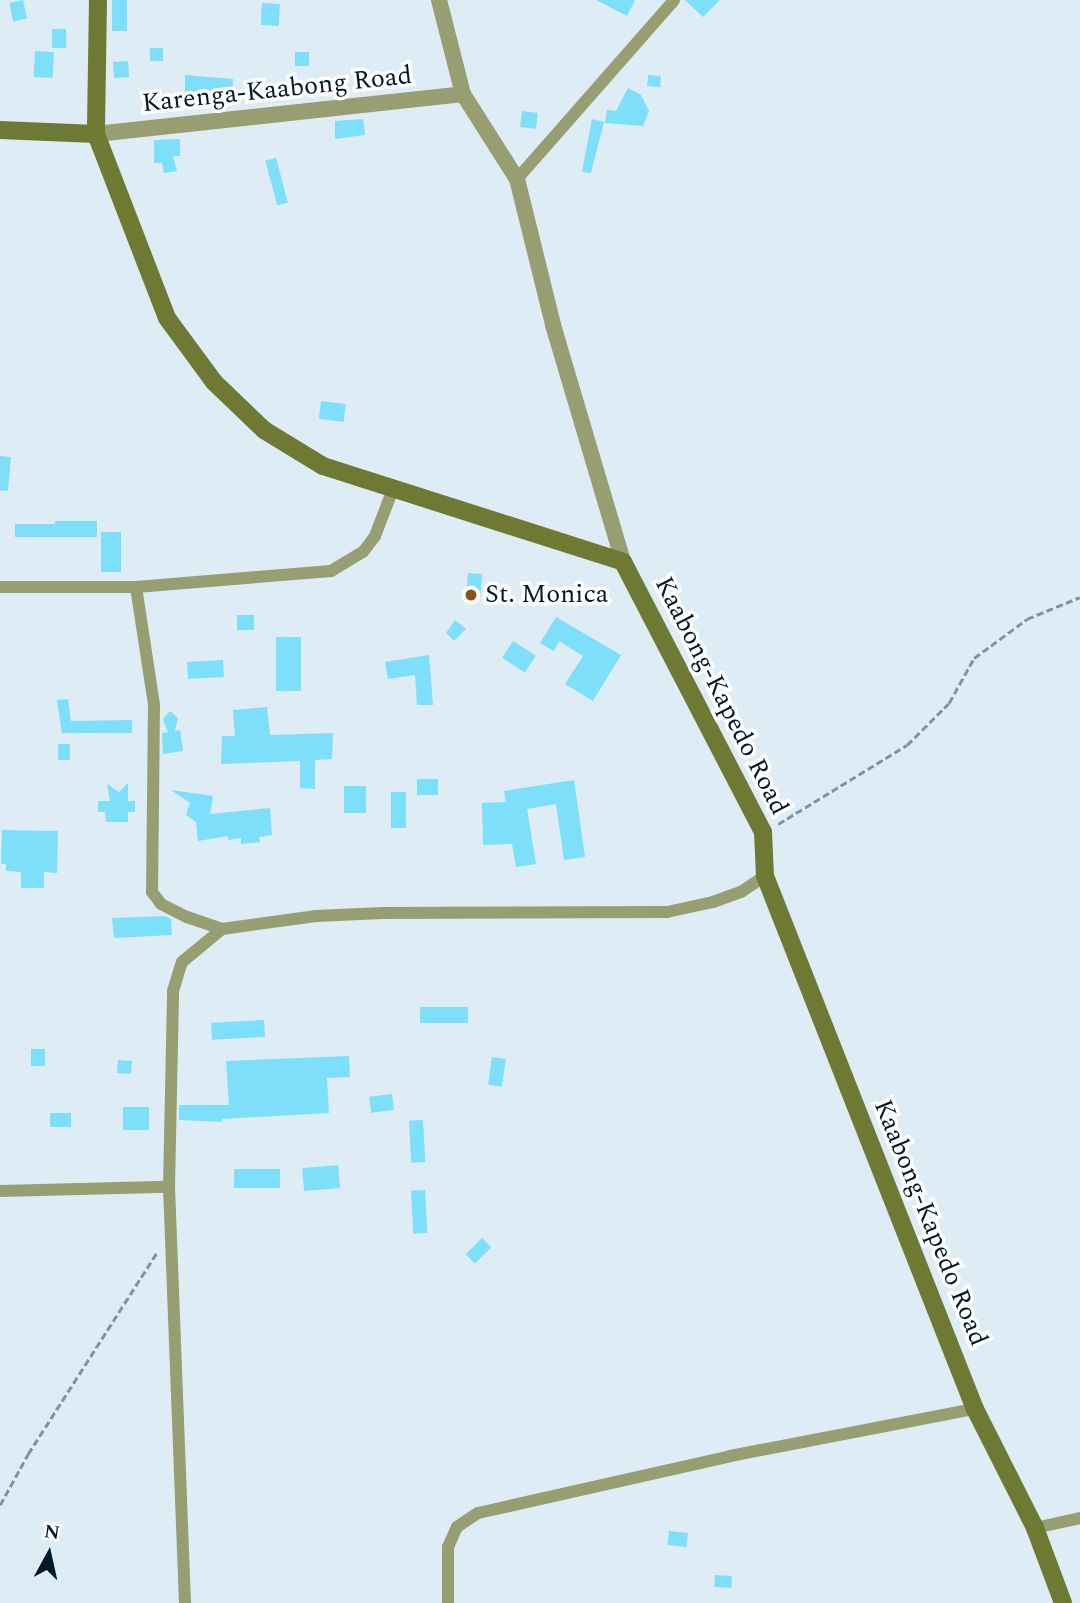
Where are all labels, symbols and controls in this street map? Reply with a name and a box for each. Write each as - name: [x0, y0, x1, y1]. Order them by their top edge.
- street label: Karenga-Kaabong Road: [141, 60, 413, 120]
- street label: Kaabong-Kapedo Road: [647, 572, 795, 820]
- place label: St. Monica: [485, 579, 609, 611]
- marker: St. Monica: [463, 587, 479, 603]
- street label: Kaabong-Kapedo Road: [866, 1095, 994, 1351]
- text: N: [42, 1517, 62, 1548]
- north arrow: [14, 1519, 84, 1589]

